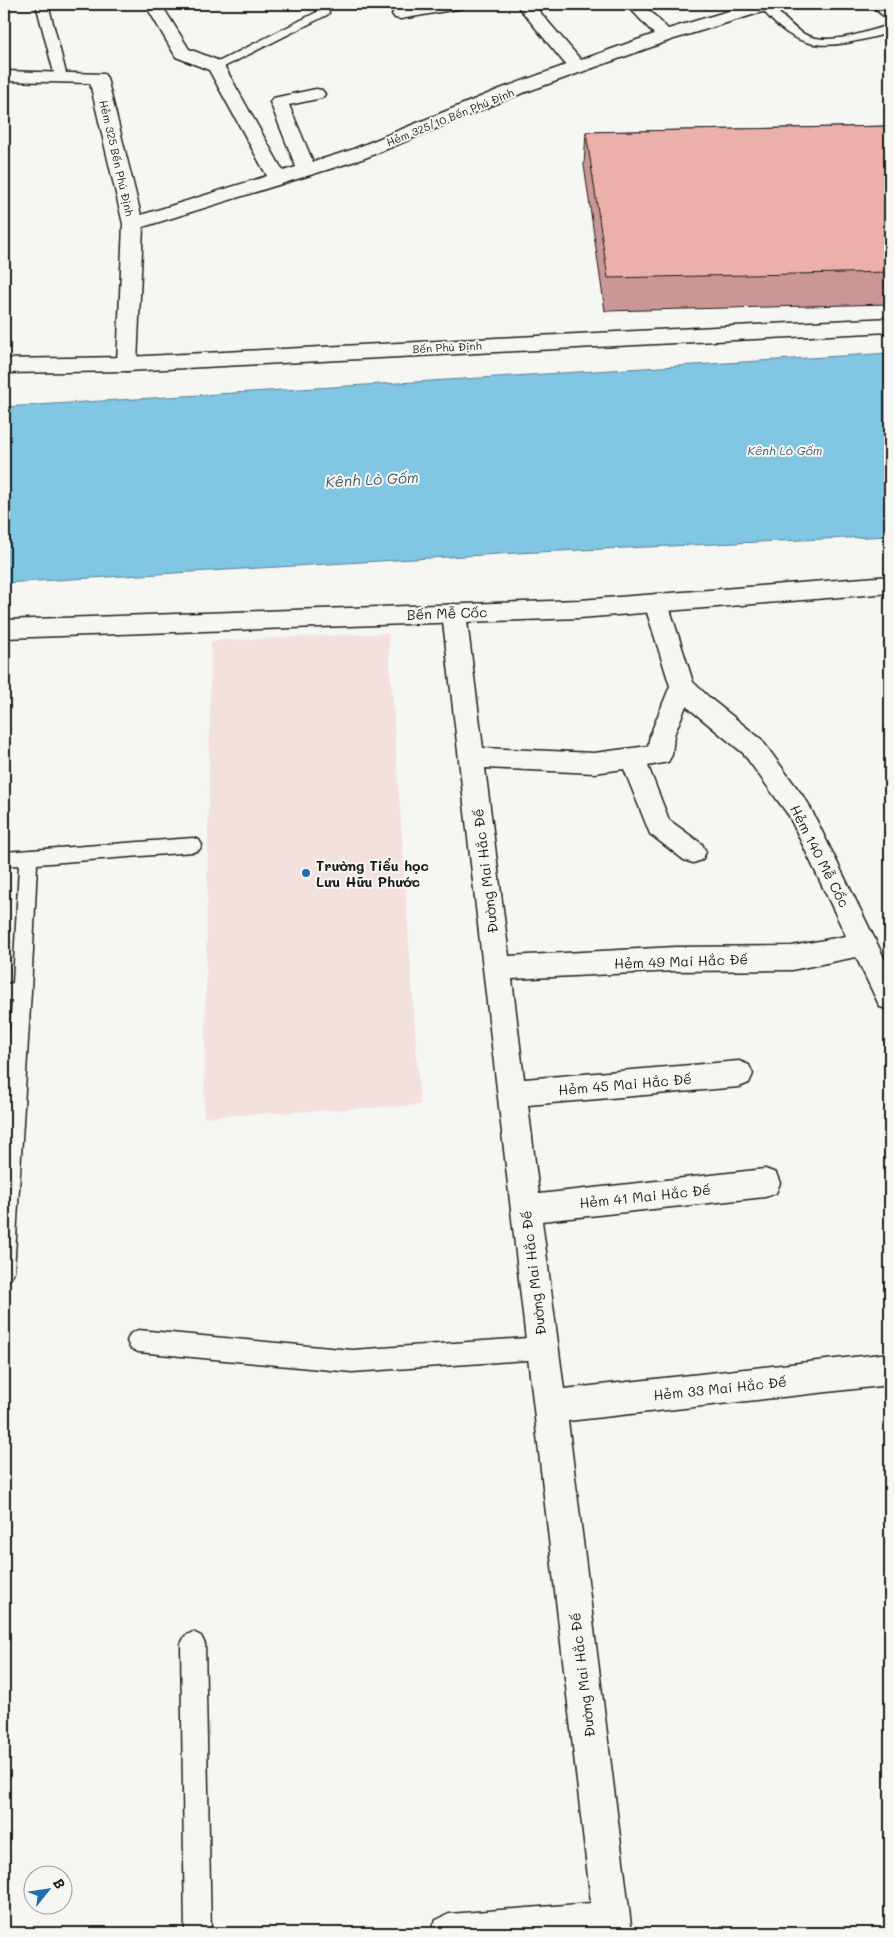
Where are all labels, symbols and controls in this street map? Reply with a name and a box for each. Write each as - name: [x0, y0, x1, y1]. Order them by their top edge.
- street label: Hẻm 325/10 Bến Phú Định: [384, 85, 516, 149]
- street label: Hẻm 325 Bến Phú Định: [96, 98, 138, 218]
- street label: Bến Phú Định: [412, 338, 482, 356]
- water label: Kênh Lò Gốm: [748, 442, 822, 458]
- water label: Kênh Lò Gốm: [325, 467, 419, 491]
- street label: Bến Mễ Cốc: [406, 602, 488, 624]
- street label: Hẻm 140 Mễ Cốc: [786, 801, 854, 911]
- street label: Đường Mai Hắc Đế: [468, 808, 502, 934]
- place label: Trường Tiểu học Lưu Hữu Phước: [316, 856, 429, 891]
- marker: Trường Tiểu học Lưu Hữu Phước: [300, 867, 312, 879]
- street label: Hẻm 49 Mai Hắc Đế: [614, 949, 748, 973]
- street label: Hẻm 45 Mai Hắc Đế: [557, 1069, 693, 1099]
- street label: Hẻm 41 Mai Hắc Đế: [578, 1180, 712, 1212]
- street label: Đường Mai Hắc Đế: [516, 1210, 550, 1336]
- street label: Hẻm 33 Mai Hắc Đế: [652, 1372, 788, 1404]
- street label: Đường Mai Hắc Đế: [565, 1612, 599, 1738]
- north arrow: [22, 1864, 72, 1914]
- text: B: [49, 1874, 70, 1892]

